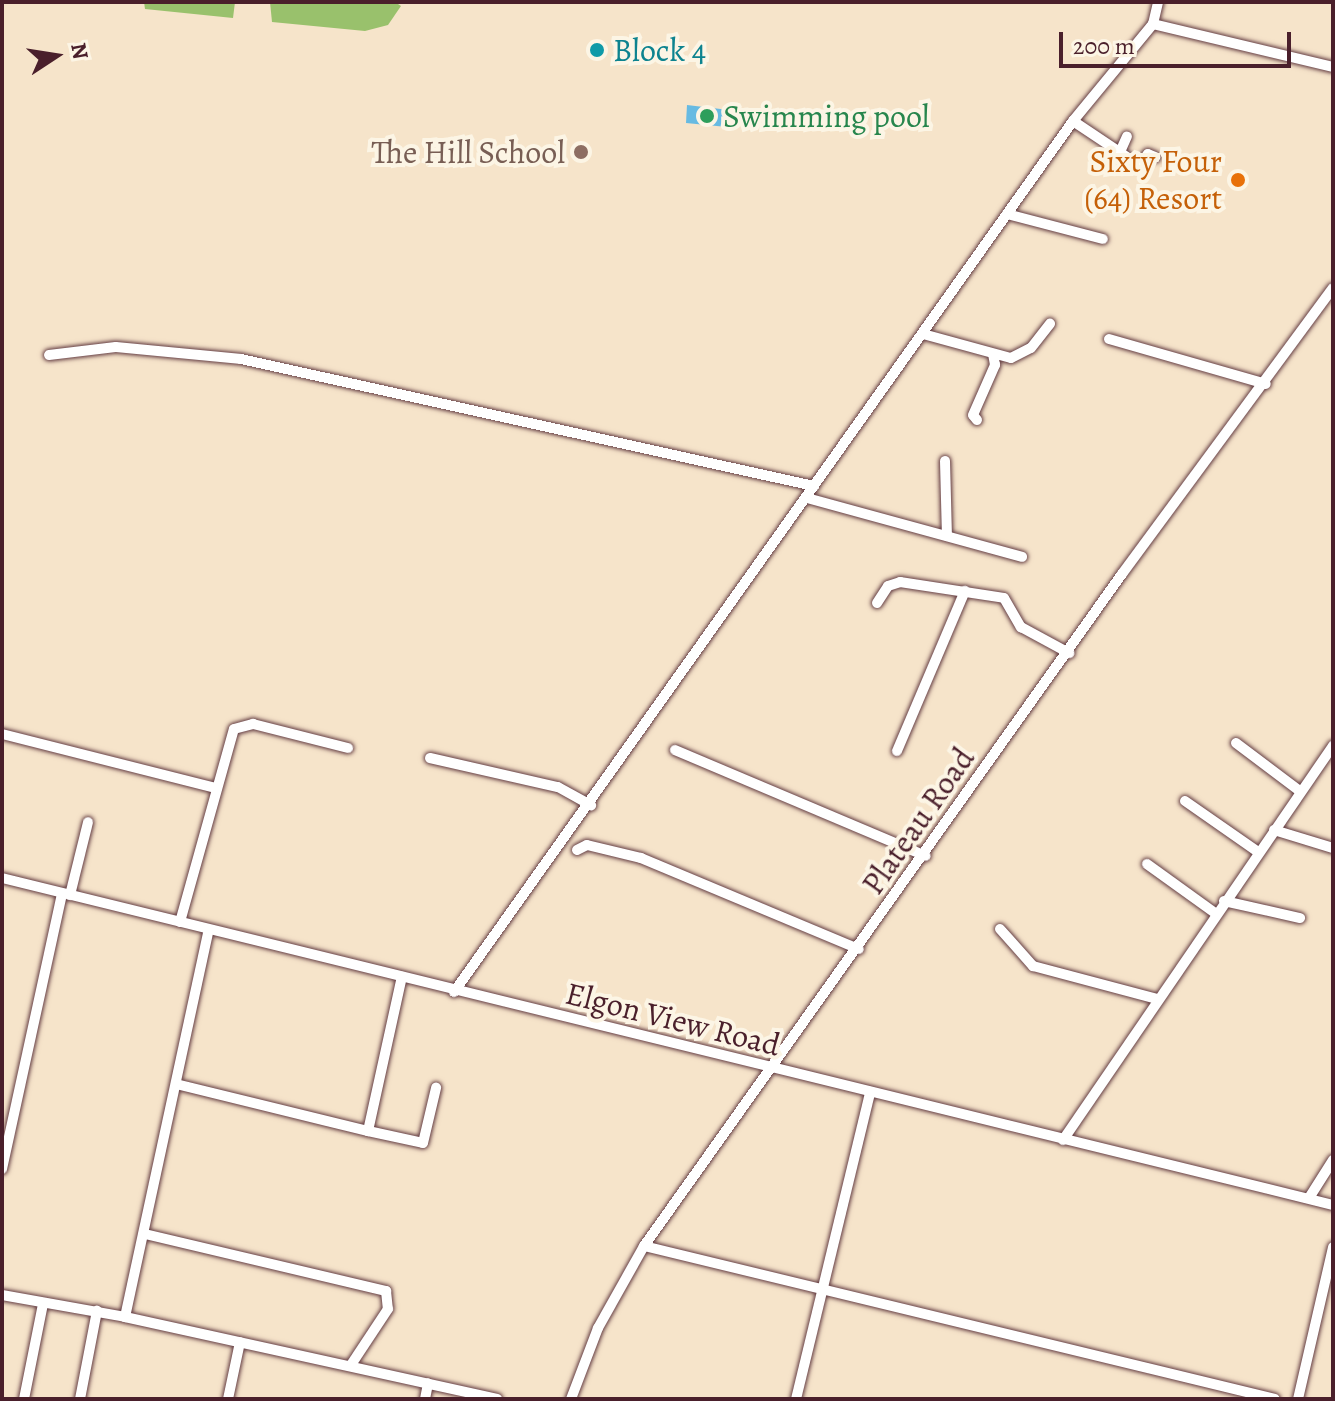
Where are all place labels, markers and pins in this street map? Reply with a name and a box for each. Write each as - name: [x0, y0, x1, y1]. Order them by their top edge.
- place label: Block 4: [613, 31, 706, 69]
- marker: Block 4: [588, 41, 606, 59]
- place label: Swimming pool: [723, 97, 930, 135]
- marker: Swimming pool: [698, 107, 716, 125]
- place label: The Hill School: [371, 133, 565, 171]
- marker: The Hill School: [572, 143, 590, 161]
- place label: Sixty Four (64) Resort: [1084, 143, 1222, 218]
- marker: Sixty Four (64) Resort: [1229, 171, 1247, 189]

